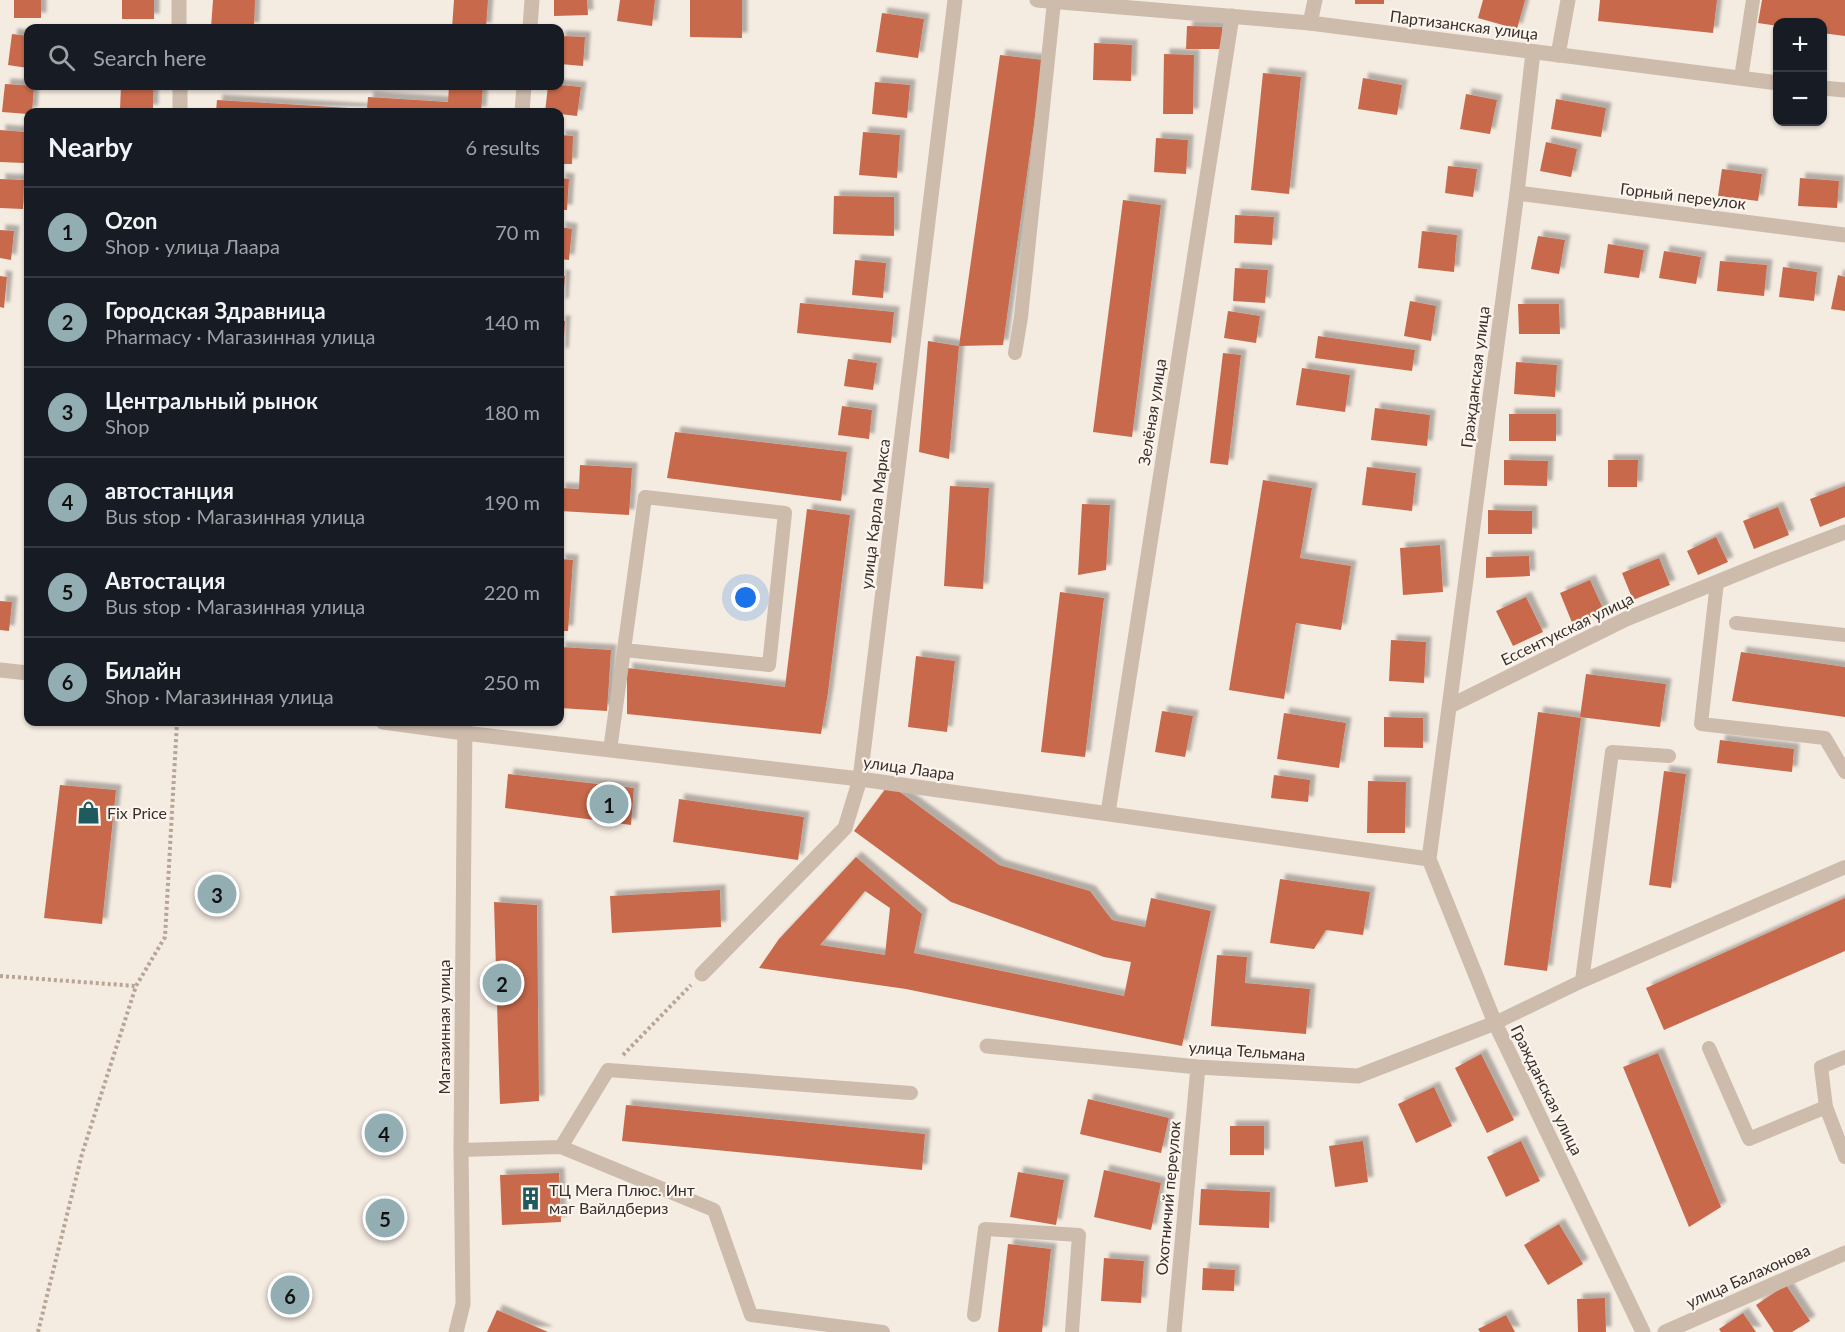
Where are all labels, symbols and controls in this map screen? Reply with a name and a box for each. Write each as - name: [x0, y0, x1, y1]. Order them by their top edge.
- street label: Партизанская улица: [1389, 6, 1539, 43]
- map controls: [1773, 18, 1827, 126]
- button: +: [1773, 18, 1827, 72]
- search box: [24, 24, 564, 90]
- icon: search: [45, 41, 78, 74]
- text: Search here: [93, 44, 206, 71]
- button: −: [1773, 72, 1827, 126]
- text: Nearby: [48, 131, 133, 163]
- text: 6 results: [465, 135, 540, 159]
- street label: Горный переулок: [1619, 178, 1748, 213]
- text: Ozon: [105, 207, 158, 234]
- text: 1: [62, 220, 73, 244]
- text: 70 m: [495, 220, 540, 244]
- text: Shop · улица Лаара: [105, 234, 280, 258]
- text: Городская Здравница: [105, 297, 326, 324]
- street label: Гражданская улица: [1456, 305, 1493, 449]
- text: 2: [62, 310, 73, 334]
- text: 140 m: [484, 310, 540, 334]
- text: Pharmacy · Магазинная улица: [105, 324, 375, 348]
- street label: Зелёная улица: [1134, 357, 1169, 467]
- text: Центральный рынок: [105, 387, 318, 414]
- text: 3: [62, 400, 73, 424]
- text: 180 m: [484, 400, 540, 424]
- text: Shop: [105, 414, 149, 438]
- street label: улица Карла Маркса: [856, 438, 893, 590]
- text: автостанция: [105, 477, 234, 504]
- text: 4: [62, 490, 73, 514]
- text: 190 m: [484, 490, 540, 514]
- text: Bus stop · Магазинная улица: [105, 504, 365, 528]
- text: Автостация: [105, 567, 225, 594]
- text: 5: [62, 580, 73, 604]
- text: 220 m: [484, 580, 540, 604]
- your location: [731, 583, 760, 612]
- street label: Ессентукская улица: [1497, 588, 1636, 669]
- text: Bus stop · Магазинная улица: [105, 594, 365, 618]
- text: Билайн: [105, 657, 181, 684]
- text: 6: [62, 670, 73, 694]
- text: 250 m: [484, 670, 540, 694]
- text: Shop · Магазинная улица: [105, 684, 334, 708]
- street label: улица Лаара: [862, 752, 956, 783]
- pin: 1: [590, 782, 628, 826]
- shop icon: Fix Price: [76, 800, 102, 826]
- place label: Fix Price: [107, 803, 167, 822]
- pin: 3: [198, 872, 236, 916]
- street label: Магазинная улица: [434, 959, 453, 1095]
- pin: 2: [482, 960, 522, 1006]
- street label: Гражданская улица: [1508, 1021, 1587, 1158]
- street label: улица Тельмана: [1188, 1037, 1306, 1064]
- pin: 4: [364, 1110, 404, 1156]
- street label: Охотничий переулок: [1151, 1119, 1184, 1276]
- place label: ТЦ Мега Плюс. Инт маг Вайлдбериз: [549, 1180, 695, 1217]
- building icon: ТЦ Мега Плюс. Инт маг Вайлдбериз: [518, 1186, 544, 1212]
- pin: 5: [366, 1196, 404, 1240]
- street label: улица Балахонова: [1683, 1240, 1813, 1311]
- pin: 6: [270, 1272, 310, 1318]

